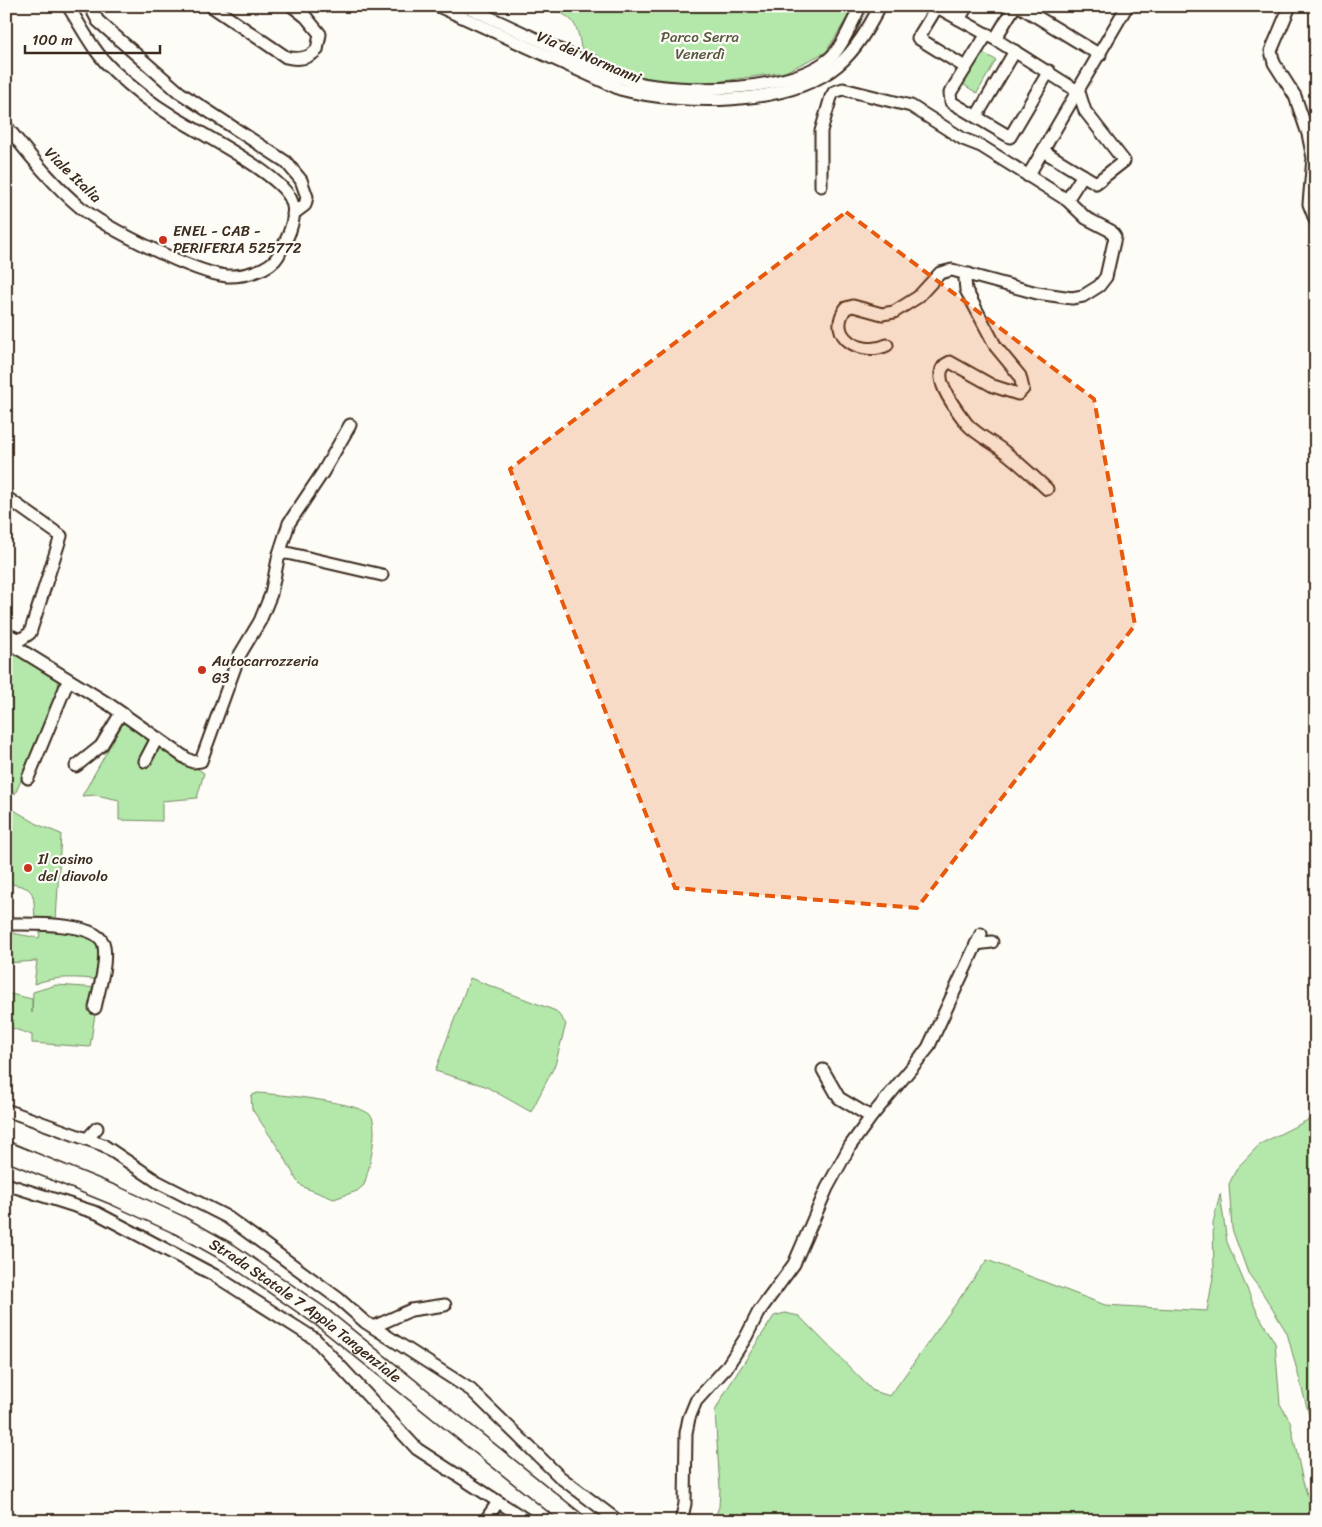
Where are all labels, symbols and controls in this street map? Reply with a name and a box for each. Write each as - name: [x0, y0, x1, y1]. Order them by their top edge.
- scale bar: [25, 22, 160, 54]
- street label: Via dei Normanni: [533, 23, 646, 91]
- park label: Parco Serra Venerdì: [661, 24, 740, 67]
- text: 100 m: [32, 27, 73, 53]
- street label: Viale Italia: [38, 141, 108, 210]
- place label: ENEL - CAB - PERIFERIA 525772: [173, 218, 302, 261]
- marker: ENEL - CAB - PERIFERIA 525772: [157, 234, 169, 246]
- place label: Autocarrozzeria G3: [211, 648, 319, 691]
- marker: Autocarrozzeria G3: [196, 664, 208, 676]
- place label: Il casino del diavolo: [37, 846, 108, 889]
- marker: Il casino del diavolo: [22, 862, 34, 874]
- street label: Strada Statale 7 Appia Tangenziale: [204, 1231, 407, 1390]

